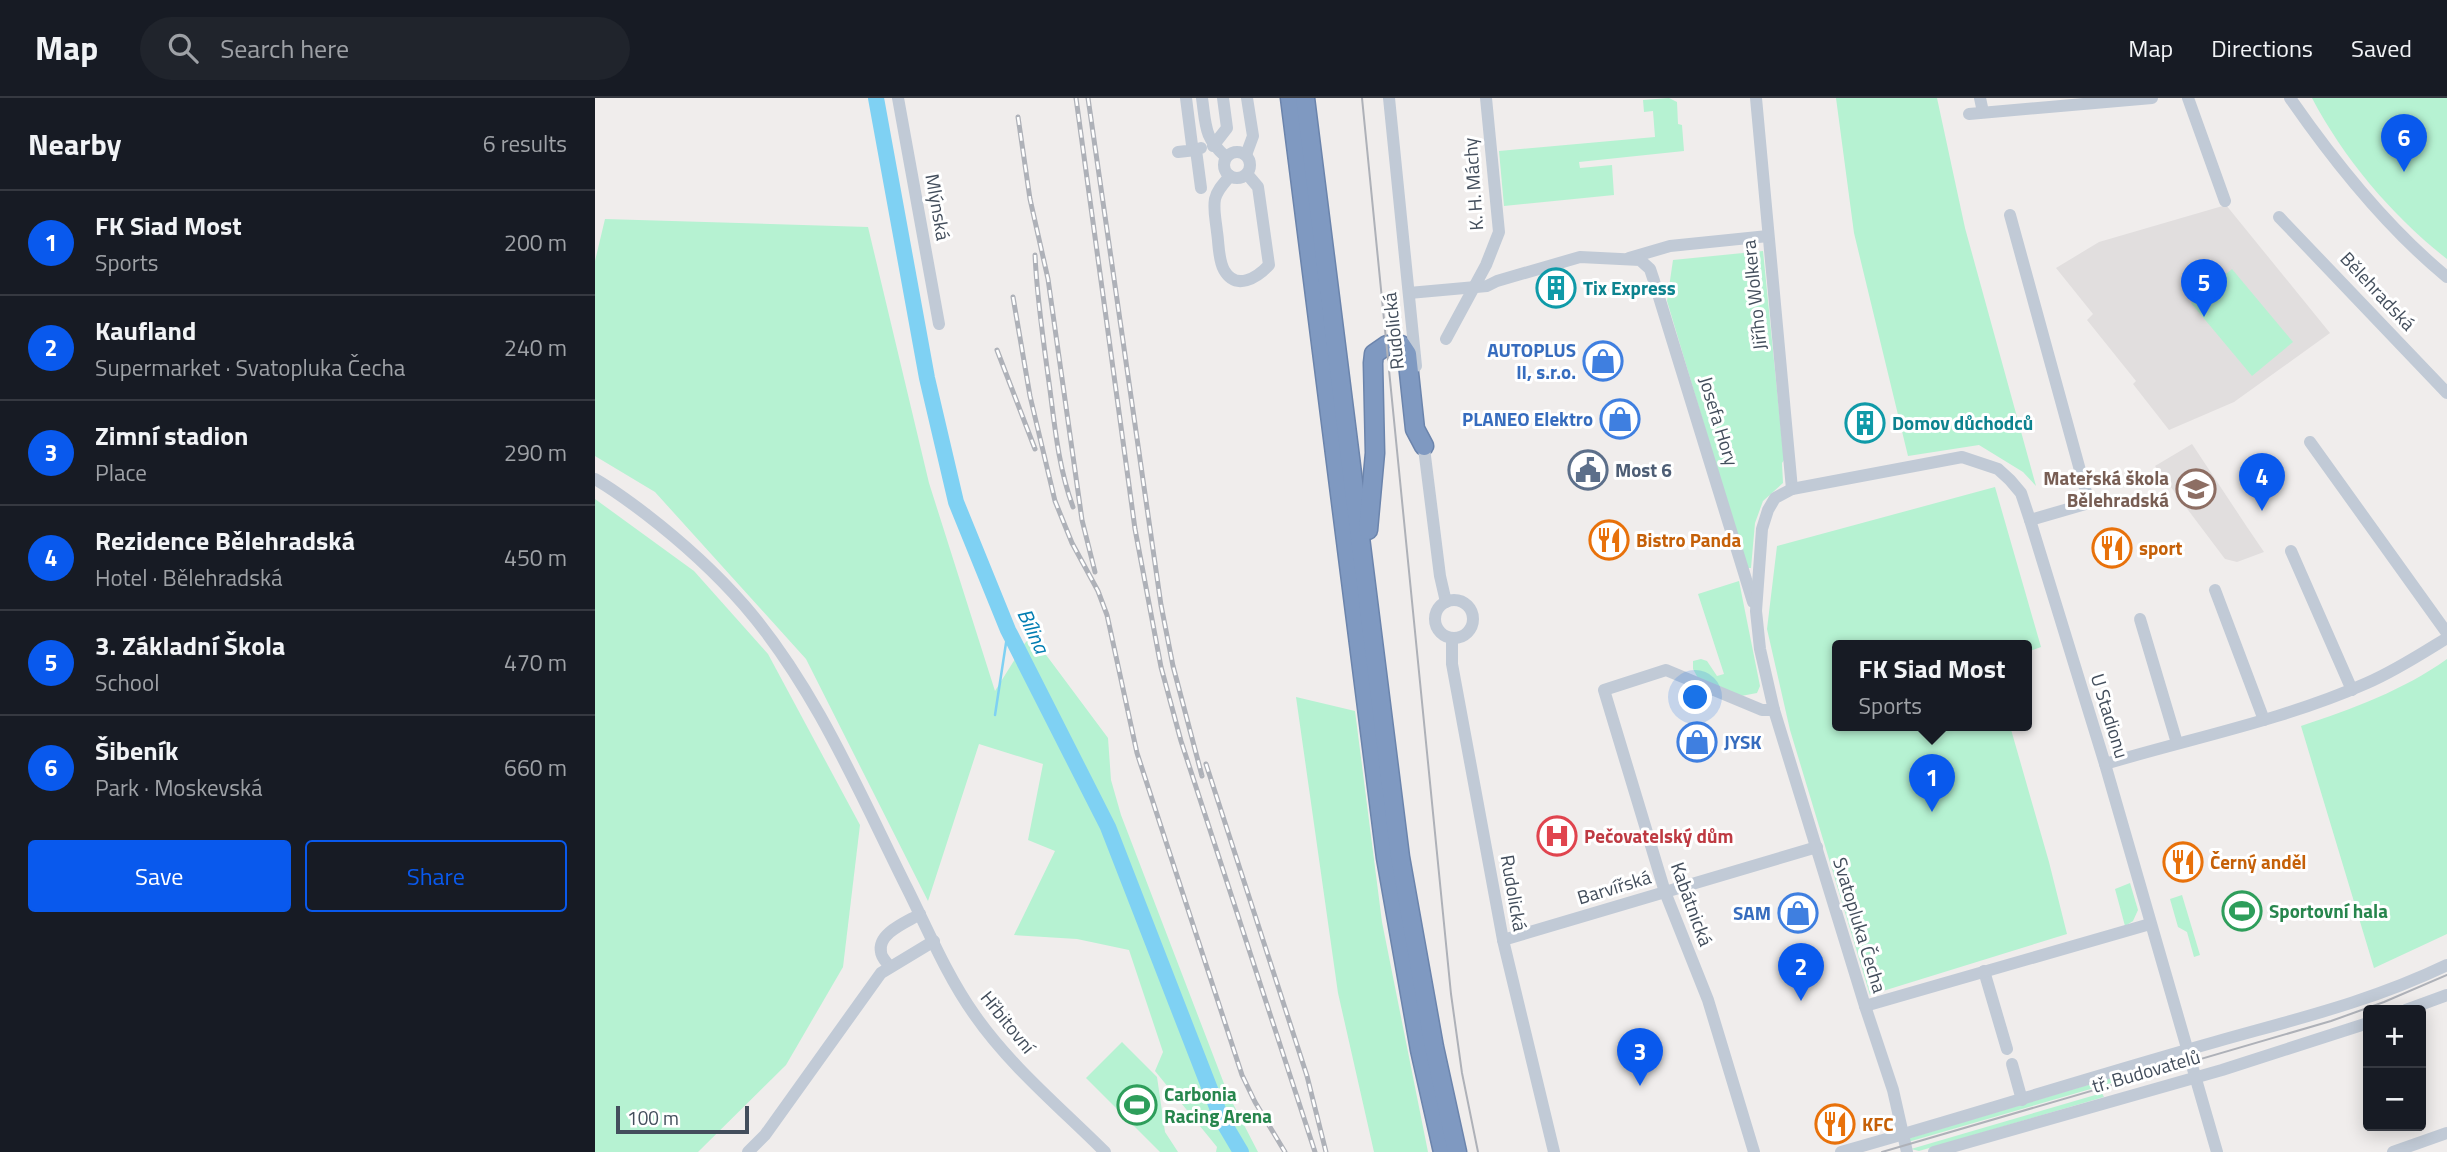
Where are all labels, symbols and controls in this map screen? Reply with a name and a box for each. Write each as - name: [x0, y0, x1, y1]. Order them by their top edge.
- search box: [140, 17, 630, 80]
- text: Map: [35, 23, 98, 73]
- icon: search: [164, 29, 202, 67]
- text: Search here: [220, 29, 349, 68]
- text: Map: [2128, 30, 2173, 66]
- text: Directions: [2211, 30, 2313, 66]
- text: Saved: [2351, 30, 2412, 66]
- pin: 6: [2381, 114, 2427, 172]
- text: Nearby: [28, 121, 121, 167]
- text: 6 results: [483, 126, 567, 161]
- street label: K. H. Máchy: [1455, 137, 1490, 232]
- street label: Mlýnská: [918, 171, 959, 243]
- text: FK Siad Most: [95, 206, 242, 245]
- text: 1: [45, 225, 57, 260]
- text: 200 m: [504, 225, 567, 260]
- street label: Jiřího Wolkera: [1733, 238, 1774, 351]
- text: Sports: [95, 245, 158, 280]
- street label: Bělehradská: [2334, 245, 2423, 337]
- pin: 5: [2181, 259, 2227, 317]
- building icon: Tix Express: [1535, 267, 1577, 309]
- place label: Tix Express: [1583, 273, 1676, 302]
- street label: Rudolická: [1374, 291, 1411, 371]
- text: Kaufland: [95, 311, 196, 350]
- text: 2: [45, 330, 57, 365]
- text: 240 m: [504, 330, 567, 365]
- place label: AUTOPLUS II, s.r.o.: [1487, 335, 1576, 386]
- shop icon: AUTOPLUS II, s.r.o.: [1582, 340, 1624, 382]
- text: Supermarket · Svatopluka Čecha: [95, 350, 405, 385]
- street label: Josefa Hory: [1692, 372, 1747, 469]
- shop icon: PLANEO Elektro: [1599, 398, 1641, 440]
- building icon: Domov důchodců: [1844, 402, 1886, 444]
- place label: PLANEO Elektro: [1462, 404, 1593, 433]
- place label: Domov důchodců: [1892, 408, 2033, 437]
- text: Zimní stadion: [95, 416, 248, 455]
- text: 3: [45, 435, 57, 470]
- text: 290 m: [504, 435, 567, 470]
- public building icon: Most 6: [1567, 449, 1609, 491]
- pin: 4: [2239, 453, 2285, 511]
- text: Place: [95, 455, 147, 490]
- place label: Most 6: [1615, 455, 1672, 484]
- place label: Mateřská škola Bělehradská: [2043, 463, 2169, 514]
- school or university icon: Mateřská škola Bělehradská: [2175, 468, 2217, 510]
- restaurant icon: Bistro Panda: [1588, 519, 1630, 561]
- text: Rezidence Bělehradská: [95, 521, 355, 560]
- place label: Bistro Panda: [1636, 525, 1741, 554]
- restaurant icon: sport: [2091, 527, 2133, 569]
- place label: sport: [2139, 533, 2182, 562]
- text: 4: [45, 540, 57, 575]
- text: 450 m: [504, 540, 567, 575]
- text: Hotel · Bělehradská: [95, 560, 282, 595]
- water label: Bílina: [1010, 603, 1059, 660]
- text: 3. Základní Škola: [95, 626, 285, 665]
- popup: [1832, 640, 2032, 731]
- text: 5: [45, 645, 57, 680]
- text: 470 m: [504, 645, 567, 680]
- text: FK Siad Most: [1859, 649, 2005, 688]
- text: School: [95, 665, 159, 700]
- street label: U Stadionu: [2084, 670, 2137, 762]
- your location: [1678, 680, 1712, 714]
- text: Sports: [1859, 688, 1922, 723]
- shop icon: JYSK: [1676, 721, 1718, 763]
- place label: JYSK: [1724, 727, 1762, 756]
- text: Šibeník: [95, 731, 178, 770]
- text: 6: [45, 750, 57, 785]
- text: 660 m: [504, 750, 567, 785]
- pin: 1: [1909, 754, 1955, 812]
- text: Park · Moskevská: [95, 770, 262, 805]
- hospital icon: Pečovatelský dům: [1536, 815, 1578, 857]
- place label: Pečovatelský dům: [1584, 821, 1733, 850]
- button: Save: [28, 840, 291, 912]
- button: Share: [305, 840, 567, 912]
- restaurant icon: Černý anděl: [2162, 841, 2204, 883]
- place label: Černý anděl: [2210, 847, 2306, 876]
- street label: Rudolická: [1494, 852, 1536, 934]
- street label: Svatopluka Čecha: [1826, 854, 1895, 997]
- street label: Kabátnická: [1664, 858, 1721, 950]
- street label: Barvířská: [1573, 861, 1655, 911]
- sports icon: Sportovní hala: [2221, 890, 2263, 932]
- shop icon: SAM: [1777, 892, 1819, 934]
- place label: Sportovní hala: [2269, 896, 2388, 925]
- place label: SAM: [1733, 898, 1771, 927]
- pin: 2: [1778, 943, 1824, 1001]
- street label: Hřbitovní: [974, 984, 1044, 1061]
- map controls: [2363, 1005, 2426, 1131]
- button: +: [2363, 1005, 2426, 1068]
- pin: 3: [1617, 1028, 1663, 1086]
- street label: tř. Budovatelů: [2088, 1041, 2203, 1100]
- button: −: [2363, 1068, 2426, 1131]
- place label: Carbonia Racing Arena: [1164, 1079, 1272, 1130]
- sports icon: Carbonia Racing Arena: [1116, 1084, 1158, 1126]
- scale bar: [616, 1103, 749, 1135]
- text: 100 m: [627, 1103, 679, 1132]
- restaurant icon: KFC: [1814, 1103, 1856, 1145]
- place label: KFC: [1862, 1109, 1894, 1138]

